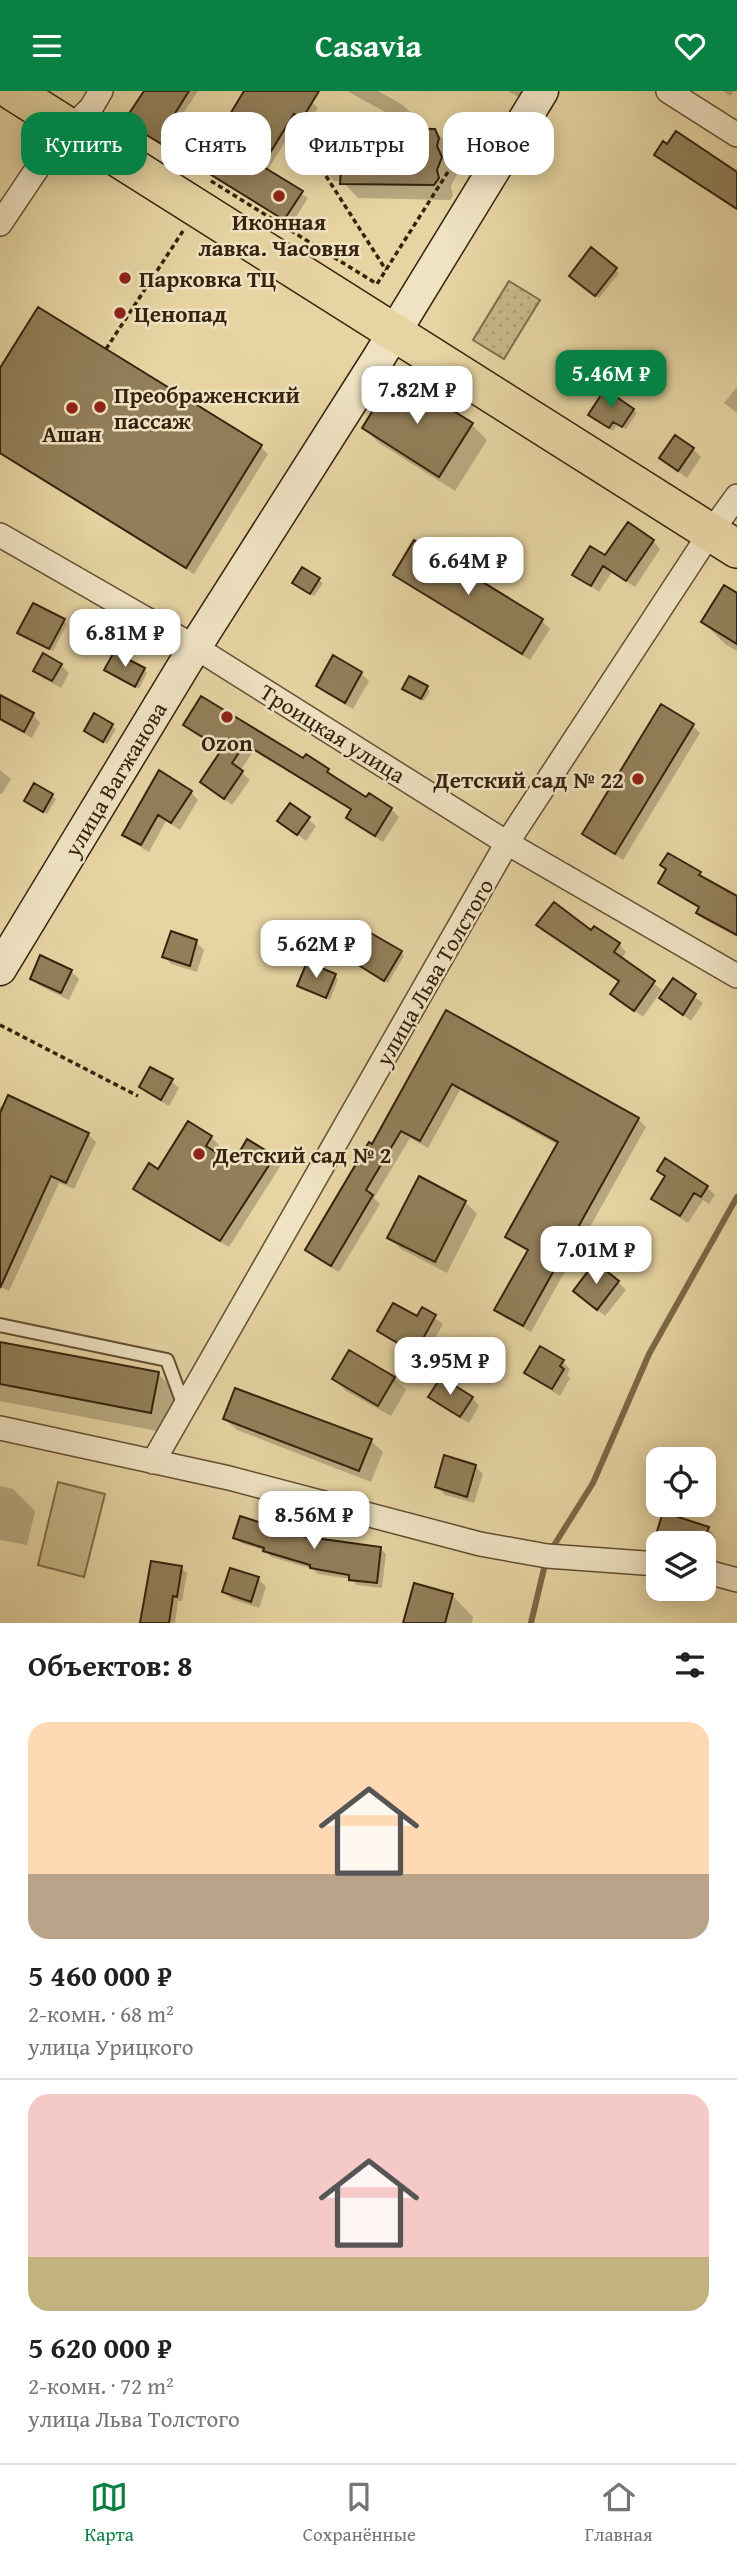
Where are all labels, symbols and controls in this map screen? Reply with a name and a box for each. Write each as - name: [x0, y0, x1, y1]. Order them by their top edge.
- text: Casavia: [315, 22, 422, 69]
- icon: menu: [28, 27, 66, 65]
- icon: heart: [671, 27, 709, 65]
- chip: Купить: [21, 112, 147, 175]
- chip: Снять: [161, 112, 271, 175]
- chip: Фильтры: [285, 112, 429, 175]
- chip: Новое: [443, 112, 554, 175]
- marker: Иконная лавка. Часовня: [271, 188, 287, 204]
- place label: Иконная лавка. Часовня: [198, 205, 360, 264]
- place label: Парковка ТЦ: [139, 262, 277, 295]
- marker: Парковка ТЦ: [117, 270, 133, 286]
- place label: Ценопад: [134, 297, 227, 330]
- marker: Ценопад: [112, 305, 128, 321]
- pin: 5.46M ₽: [546, 351, 676, 410]
- text: 5.46M ₽: [571, 356, 651, 389]
- pin: 7.82M ₽: [352, 367, 482, 426]
- text: 7.82M ₽: [377, 372, 457, 405]
- place label: Преображенский пассаж: [114, 378, 300, 437]
- marker: Преображенский пассаж: [92, 399, 108, 415]
- marker: Ашан: [64, 400, 80, 416]
- place label: Ашан: [42, 417, 102, 450]
- pin: 6.64M ₽: [403, 538, 533, 597]
- text: 6.64M ₽: [428, 543, 508, 576]
- pin: 6.81M ₽: [60, 609, 190, 669]
- text: 6.81M ₽: [85, 615, 165, 648]
- street label: Троицкая улица: [254, 675, 412, 791]
- street label: улица Вагжанова: [55, 695, 174, 864]
- marker: Ozon: [219, 709, 235, 725]
- place label: Ozon: [201, 726, 253, 759]
- place label: Детский сад № 22: [433, 763, 624, 796]
- marker: Детский сад № 22: [630, 771, 646, 787]
- street label: улица Льва Толстого: [366, 872, 501, 1073]
- pin: 5.62M ₽: [251, 921, 381, 980]
- text: 5.62M ₽: [276, 926, 356, 959]
- place label: Детский сад № 2: [212, 1138, 392, 1171]
- marker: Детский сад № 2: [191, 1146, 207, 1162]
- pin: 7.01M ₽: [531, 1227, 661, 1286]
- text: 7.01M ₽: [556, 1232, 636, 1265]
- pin: 3.95M ₽: [385, 1337, 515, 1397]
- text: 3.95M ₽: [410, 1343, 490, 1376]
- map controls: [646, 1447, 716, 1601]
- button: locate: [646, 1447, 716, 1517]
- pin: 8.56M ₽: [249, 1491, 379, 1551]
- text: 8.56M ₽: [274, 1497, 354, 1530]
- button: layers: [646, 1531, 716, 1601]
- text: Объектов: 8: [28, 1643, 192, 1687]
- icon: filters: [671, 1646, 709, 1684]
- icon: home: [306, 1768, 432, 1894]
- text: 5 460 000 ₽: [28, 1953, 172, 1997]
- text: 2-комн. · 68 m²: [28, 1997, 174, 2030]
- text: улица Урицкого: [28, 2030, 194, 2063]
- icon: home: [306, 2140, 432, 2266]
- text: 5 620 000 ₽: [28, 2325, 172, 2369]
- text: 2-комн. · 72 m²: [28, 2369, 174, 2402]
- text: улица Льва Толстого: [28, 2402, 240, 2435]
- tab: Карта: [84, 2478, 134, 2548]
- tab: Сохранённые: [303, 2478, 416, 2548]
- tab: Главная: [585, 2478, 653, 2548]

